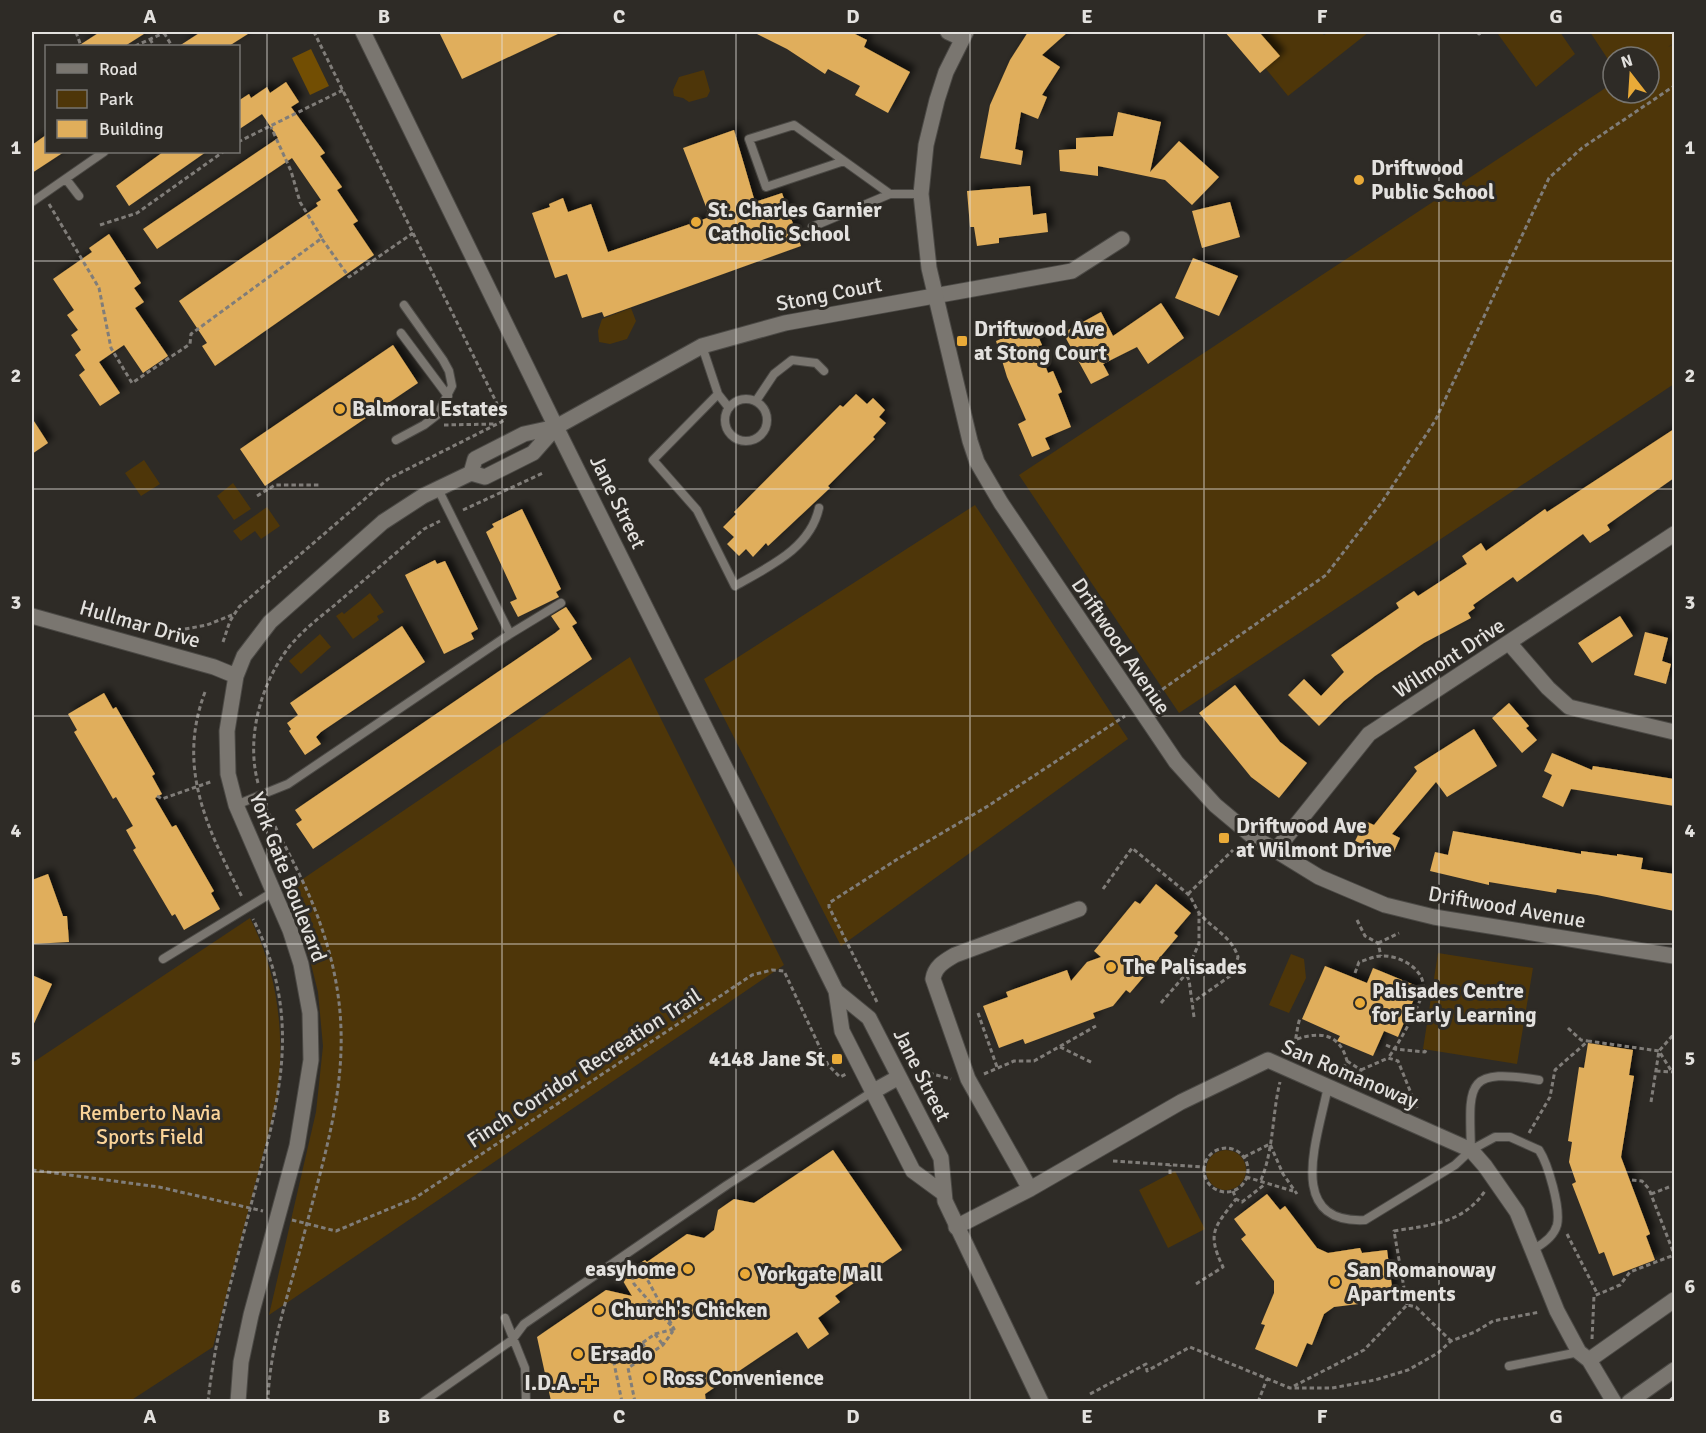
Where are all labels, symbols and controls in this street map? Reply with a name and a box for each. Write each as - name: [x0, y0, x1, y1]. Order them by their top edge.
- text: A: [144, 4, 157, 29]
- text: B: [378, 4, 390, 29]
- text: C: [613, 4, 625, 29]
- text: D: [846, 4, 860, 29]
- text: E: [1081, 4, 1093, 29]
- text: F: [1317, 4, 1328, 29]
- text: G: [1549, 4, 1563, 29]
- legend: [45, 45, 240, 153]
- north arrow: [1601, 45, 1661, 105]
- text: N: [1619, 50, 1635, 73]
- text: Road: [99, 58, 138, 80]
- text: Park: [99, 88, 134, 110]
- text: Building: [99, 118, 163, 140]
- text: 1: [11, 135, 22, 160]
- text: 1: [1685, 135, 1696, 160]
- place label: Driftwood Public School: [1371, 155, 1495, 205]
- marker: Driftwood Public School: [1352, 173, 1366, 187]
- place label: St. Charles Garnier Catholic School: [708, 197, 882, 247]
- marker: St. Charles Garnier Catholic School: [689, 215, 703, 229]
- street label: Stong Court: [774, 271, 884, 317]
- place label: Driftwood Ave at Stong Court: [974, 316, 1107, 366]
- marker: Driftwood Ave at Stong Court: [955, 334, 969, 348]
- text: 2: [11, 363, 21, 388]
- text: 2: [1685, 363, 1695, 388]
- place label: Balmoral Estates: [352, 396, 508, 422]
- marker: Balmoral Estates: [333, 402, 347, 416]
- street label: Jane Street: [584, 451, 652, 553]
- street label: Driftwood Avenue: [1066, 573, 1176, 719]
- text: 3: [11, 590, 21, 615]
- text: 3: [1685, 590, 1695, 615]
- street label: Hullmar Drive: [77, 594, 203, 654]
- street label: Wilmont Drive: [1388, 612, 1510, 704]
- street label: York Gate Boulevard: [244, 789, 332, 965]
- place label: Driftwood Ave at Wilmont Drive: [1236, 813, 1392, 863]
- text: 4: [11, 818, 22, 843]
- text: 4: [1685, 818, 1696, 843]
- marker: Driftwood Ave at Wilmont Drive: [1217, 831, 1231, 845]
- street label: Driftwood Avenue: [1426, 880, 1588, 934]
- place label: The Palisades: [1123, 954, 1246, 980]
- marker: The Palisades: [1104, 960, 1118, 974]
- place label: Palisades Centre for Early Learning: [1371, 978, 1537, 1028]
- street label: Finch Corridor Recreation Trail: [462, 982, 706, 1154]
- marker: Palisades Centre for Early Learning: [1353, 996, 1367, 1010]
- street label: Jane Street: [888, 1024, 956, 1126]
- street label: San Romanoway: [1278, 1033, 1423, 1115]
- text: 5: [11, 1046, 21, 1071]
- place label: 4148 Jane St: [709, 1046, 825, 1072]
- text: 5: [1685, 1046, 1695, 1071]
- marker: 4148 Jane St: [830, 1052, 844, 1066]
- park label: Remberto Navia Sports Field: [79, 1100, 221, 1150]
- place label: easyhome: [585, 1256, 676, 1282]
- place label: San Romanoway Apartments: [1347, 1257, 1497, 1307]
- place label: Yorkgate Mall: [756, 1261, 883, 1287]
- marker: easyhome: [681, 1262, 695, 1276]
- marker: Yorkgate Mall: [738, 1267, 752, 1281]
- text: 6: [11, 1274, 22, 1299]
- text: 6: [1685, 1274, 1696, 1299]
- marker: San Romanoway Apartments: [1328, 1275, 1342, 1289]
- place label: Church's Chicken: [611, 1297, 768, 1323]
- marker: Church's Chicken: [592, 1303, 606, 1317]
- place label: Ersado: [590, 1341, 653, 1367]
- marker: Ersado: [571, 1347, 585, 1361]
- place label: Ross Convenience: [662, 1365, 824, 1391]
- place label: I.D.A.: [524, 1370, 577, 1396]
- marker: Ross Convenience: [643, 1371, 657, 1385]
- marker: I.D.A.: [582, 1376, 596, 1390]
- text: A: [144, 1404, 157, 1429]
- text: B: [378, 1404, 390, 1429]
- text: C: [613, 1404, 625, 1429]
- text: D: [846, 1404, 860, 1429]
- text: E: [1081, 1404, 1093, 1429]
- text: F: [1317, 1404, 1328, 1429]
- text: G: [1549, 1404, 1563, 1429]

